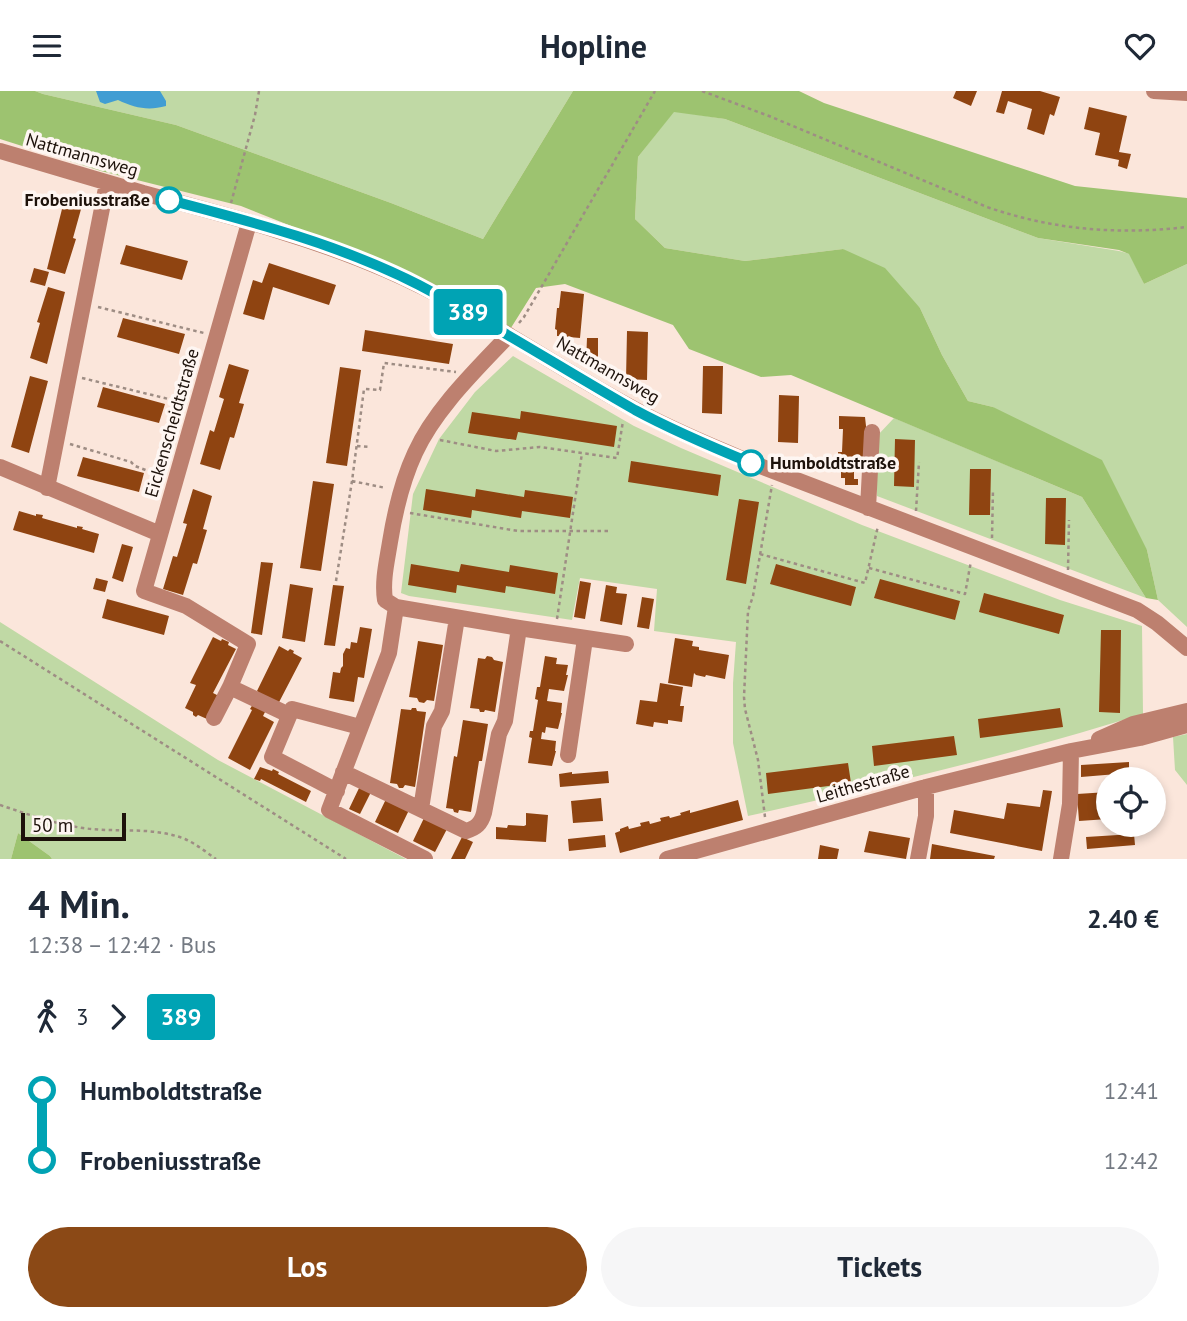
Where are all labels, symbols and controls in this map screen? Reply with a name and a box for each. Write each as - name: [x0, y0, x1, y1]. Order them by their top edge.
- text: Hopline: [540, 25, 647, 67]
- icon: menu: [28, 27, 66, 65]
- icon: heart: [1121, 27, 1159, 65]
- street label: Nattmannsweg: [23, 128, 141, 182]
- marker: Frobeniusstraße: [156, 187, 182, 213]
- place label: Frobeniusstraße: [25, 188, 150, 211]
- line badge: 389: [428, 289, 508, 335]
- text: 389: [448, 296, 488, 327]
- street label: Nattmannsweg: [552, 331, 664, 408]
- street label: Eickenscheidtstraße: [139, 346, 204, 500]
- marker: Humboldtstraße: [738, 450, 764, 476]
- place label: Humboldtstraße: [770, 451, 896, 474]
- street label: Leithestraße: [814, 759, 912, 808]
- map controls: [1096, 767, 1166, 837]
- button: locate: [1096, 767, 1166, 837]
- scale bar: [21, 810, 126, 842]
- text: 50 m: [32, 813, 73, 837]
- text: 4 Min.: [28, 879, 130, 928]
- text: 2.40 €: [1087, 902, 1159, 935]
- text: 12:38 – 12:42 · Bus: [28, 930, 216, 959]
- icon: walk: [28, 998, 66, 1036]
- icon: forward: [99, 998, 137, 1036]
- text: 389: [161, 1001, 201, 1032]
- text: 3: [76, 1002, 89, 1031]
- text: Humboldtstraße: [80, 1074, 262, 1107]
- text: 12:41: [1104, 1076, 1159, 1105]
- text: Frobeniusstraße: [80, 1144, 261, 1177]
- text: 12:42: [1104, 1146, 1159, 1175]
- button: Los: [28, 1227, 587, 1307]
- button: Tickets: [601, 1227, 1159, 1307]

